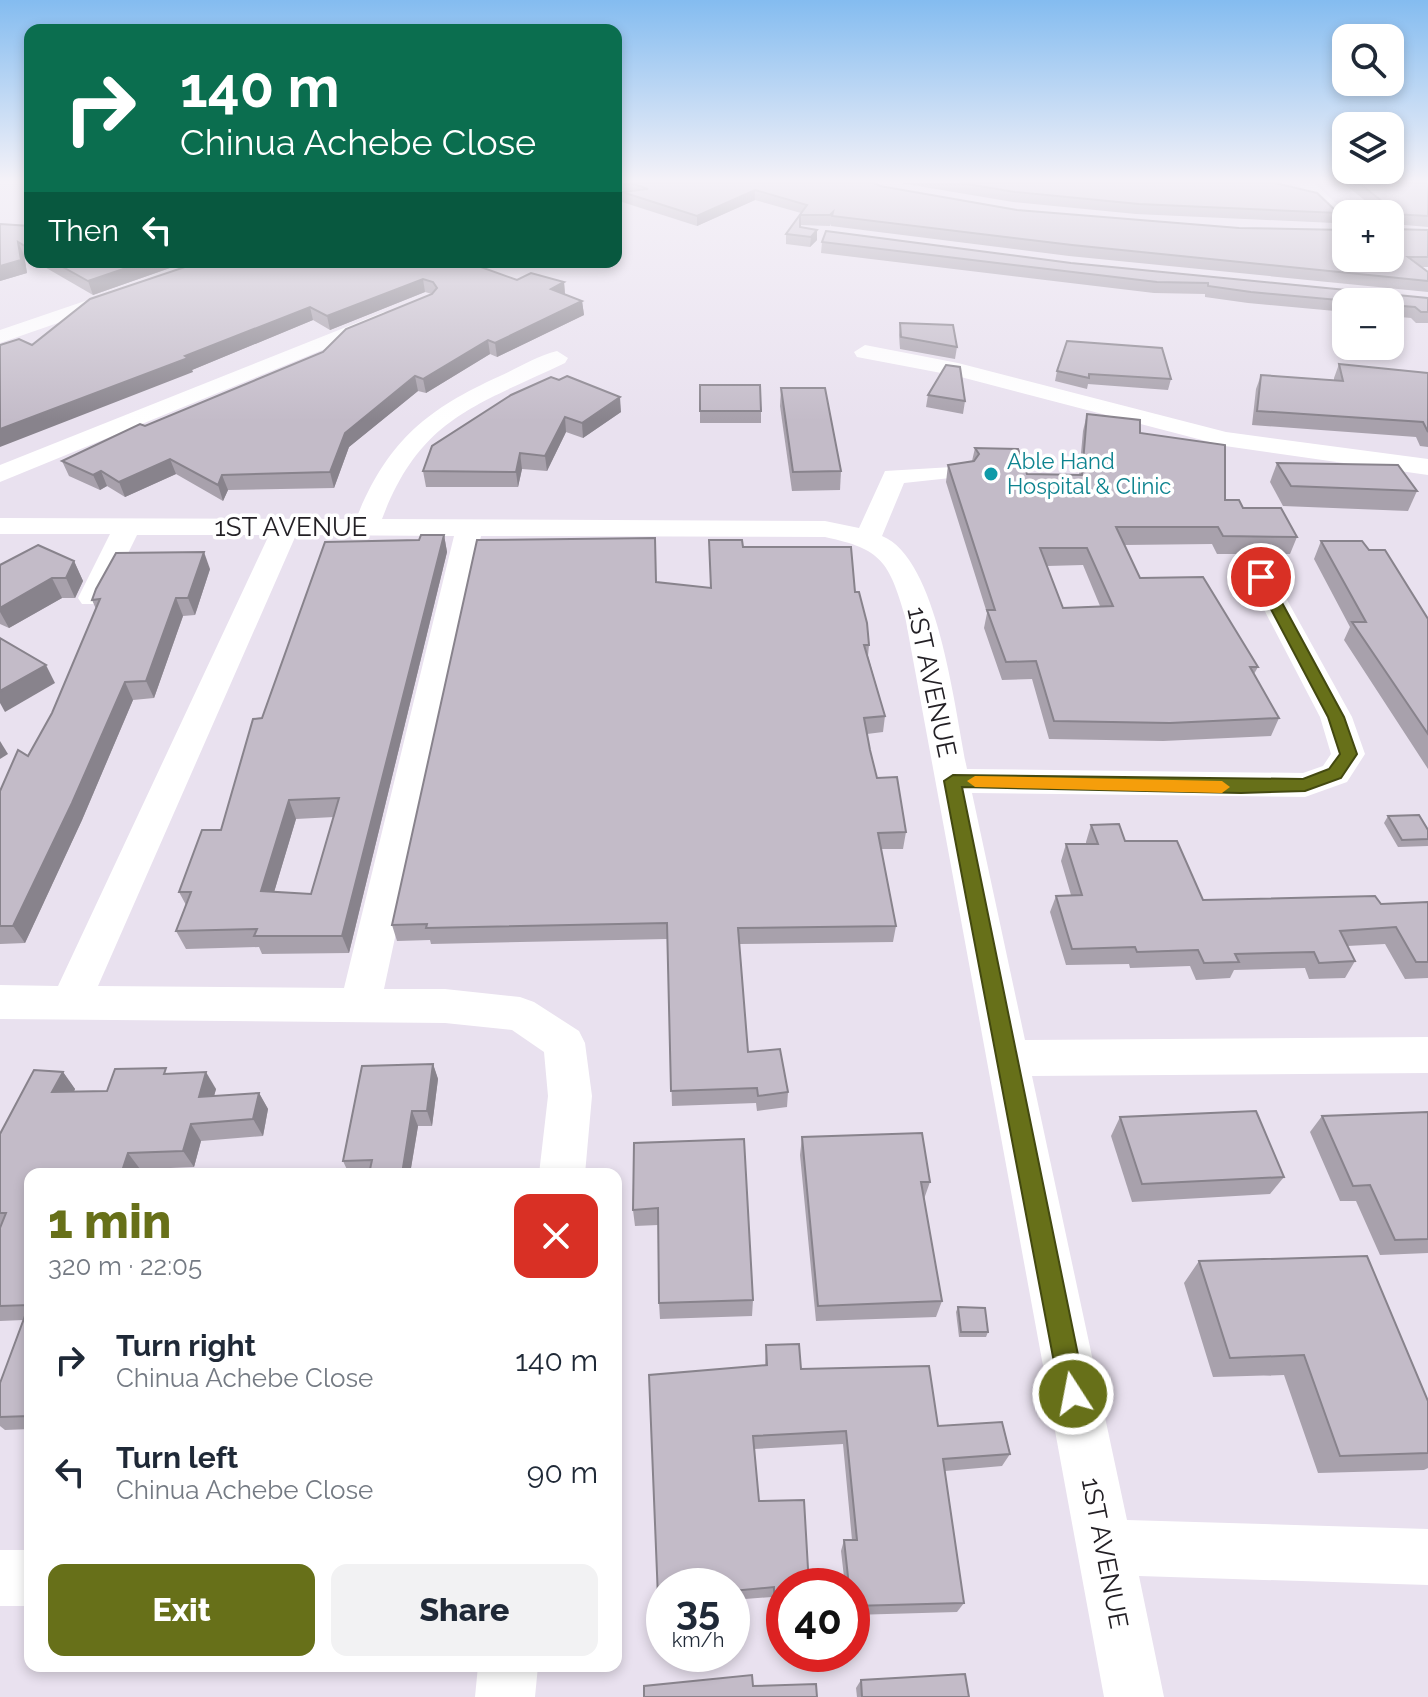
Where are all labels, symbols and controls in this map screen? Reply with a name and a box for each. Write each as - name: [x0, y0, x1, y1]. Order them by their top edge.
- map controls: [1332, 24, 1404, 360]
- button: search: [1332, 24, 1404, 96]
- text: 140 m: [180, 54, 340, 120]
- icon: right: [48, 56, 152, 160]
- button: layers: [1332, 112, 1404, 184]
- text: Chinua Achebe Close: [180, 121, 536, 163]
- button: +: [1332, 200, 1404, 272]
- icon: left: [135, 208, 179, 252]
- text: Then: [48, 213, 119, 248]
- button: −: [1332, 288, 1404, 360]
- place label: Able Hand Hospital & Clinic: [1007, 448, 1171, 499]
- marker: Able Hand Hospital & Clinic: [982, 465, 1000, 483]
- street label: 1ST AVENUE: [215, 512, 367, 542]
- pin: [1227, 543, 1295, 611]
- icon: arrive: [1239, 555, 1283, 599]
- street label: 1ST AVENUE: [901, 604, 963, 760]
- text: 1 min: [48, 1193, 171, 1249]
- button: close: [514, 1194, 598, 1278]
- text: 320 m · 22:05: [48, 1251, 202, 1281]
- text: Turn right: [116, 1328, 256, 1363]
- icon: right: [48, 1338, 92, 1382]
- text: 140 m: [515, 1343, 598, 1378]
- position arrow: [1031, 1352, 1115, 1436]
- text: Chinua Achebe Close: [116, 1363, 373, 1393]
- text: Turn left: [116, 1440, 238, 1475]
- icon: left: [48, 1450, 92, 1494]
- text: 90 m: [527, 1455, 598, 1490]
- text: Chinua Achebe Close: [116, 1475, 373, 1505]
- street label: 1ST AVENUE: [1076, 1475, 1134, 1631]
- button: Exit: [48, 1564, 315, 1656]
- button: Share: [331, 1564, 598, 1656]
- speed limit sign: 40: [766, 1568, 870, 1672]
- text: 35: [676, 1586, 720, 1633]
- text: km/h: [672, 1628, 724, 1652]

